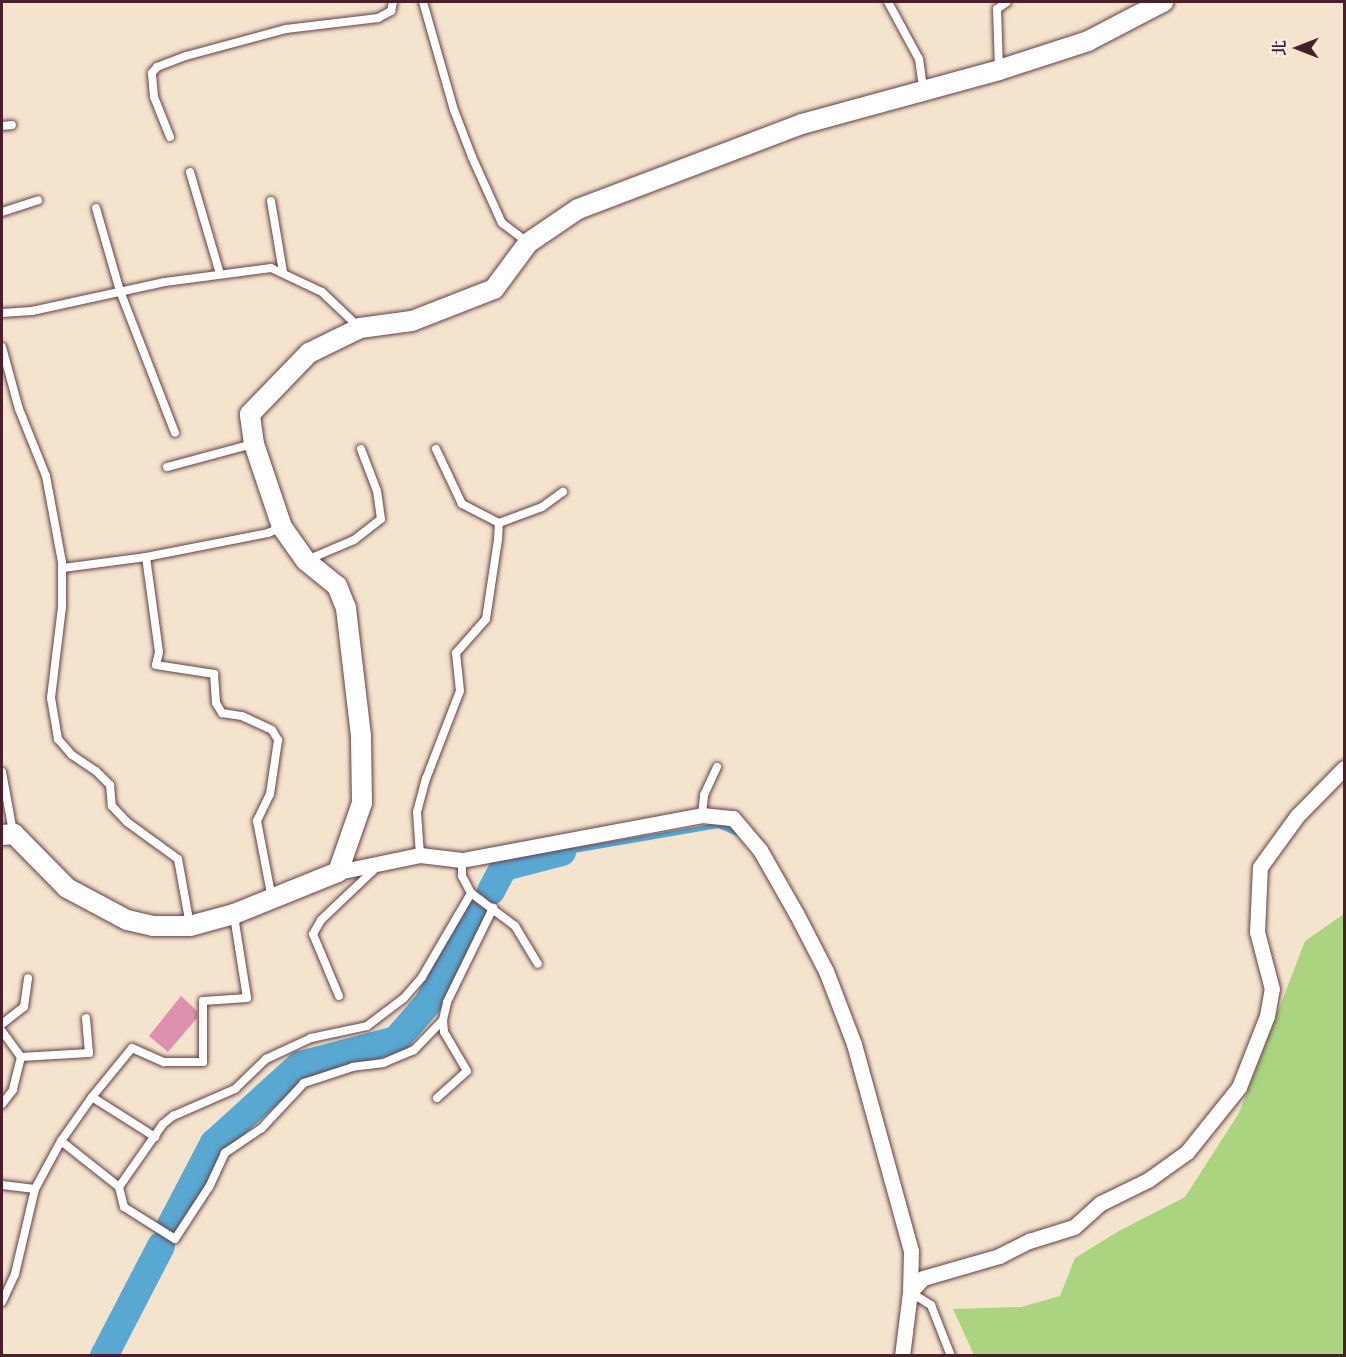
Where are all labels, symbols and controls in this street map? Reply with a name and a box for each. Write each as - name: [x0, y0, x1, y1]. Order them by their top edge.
- north arrow: [1268, 18, 1328, 78]
- text: 北: [1269, 40, 1291, 56]

